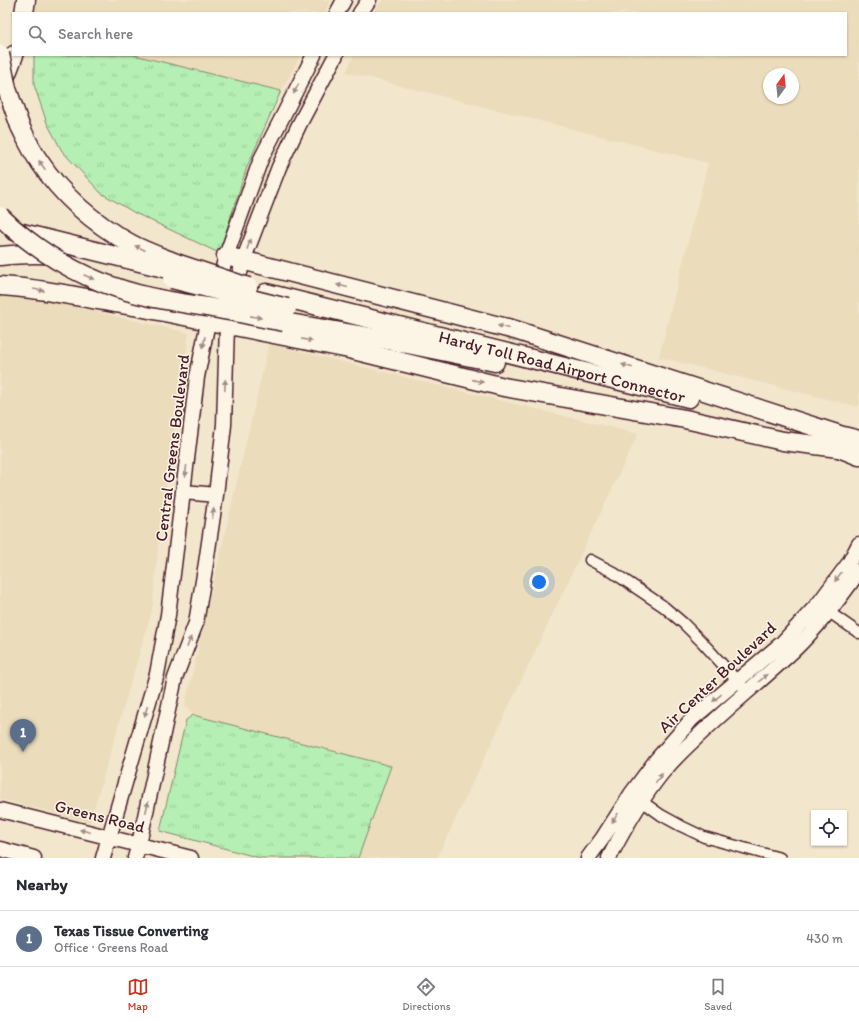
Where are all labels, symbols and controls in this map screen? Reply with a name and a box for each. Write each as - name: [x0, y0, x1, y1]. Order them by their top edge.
- search box: [12, 12, 847, 56]
- icon: search: [26, 23, 48, 45]
- text: Search here: [58, 25, 133, 43]
- north arrow: [763, 68, 799, 104]
- one-way arrow: [293, 84, 299, 95]
- one-way arrow: [38, 160, 46, 171]
- one-way arrow: [247, 238, 253, 250]
- one-way arrow: [135, 245, 146, 251]
- one-way arrow: [84, 275, 96, 281]
- one-way arrow: [335, 283, 347, 289]
- one-way arrow: [33, 287, 45, 293]
- one-way arrow: [250, 314, 262, 320]
- one-way arrow: [497, 323, 510, 329]
- street label: Hardy Toll Road Airport Connector: [437, 326, 688, 407]
- one-way arrow: [200, 336, 206, 348]
- one-way arrow: [301, 338, 313, 344]
- street label: Central Greens Boulevard: [151, 353, 193, 543]
- one-way arrow: [621, 363, 633, 369]
- one-way arrow: [222, 378, 228, 391]
- one-way arrow: [472, 378, 485, 384]
- one-way arrow: [183, 465, 189, 477]
- one-way arrow: [210, 508, 216, 520]
- your location: [529, 572, 549, 592]
- one-way arrow: [834, 572, 842, 583]
- street label: Air Center Boulevard: [654, 617, 780, 737]
- one-way arrow: [186, 635, 192, 647]
- one-way arrow: [758, 674, 767, 683]
- one-way arrow: [712, 694, 722, 703]
- one-way arrow: [143, 705, 149, 717]
- pin: 1: [10, 719, 36, 752]
- one-way arrow: [655, 772, 663, 783]
- street label: Greens Road: [53, 795, 148, 837]
- one-way arrow: [145, 800, 151, 813]
- map controls: [811, 810, 847, 846]
- button: locate: [811, 810, 847, 846]
- one-way arrow: [611, 813, 619, 823]
- one-way arrow: [79, 828, 91, 834]
- text: Nearby: [16, 874, 68, 894]
- text: Texas Tissue Converting: [54, 922, 208, 940]
- text: 1: [26, 931, 32, 946]
- text: 430 m: [806, 931, 843, 946]
- text: Office · Greens Road: [54, 940, 168, 955]
- tab: Map: [127, 976, 149, 1013]
- tab: Directions: [402, 976, 451, 1013]
- tab: Saved: [704, 976, 732, 1013]

